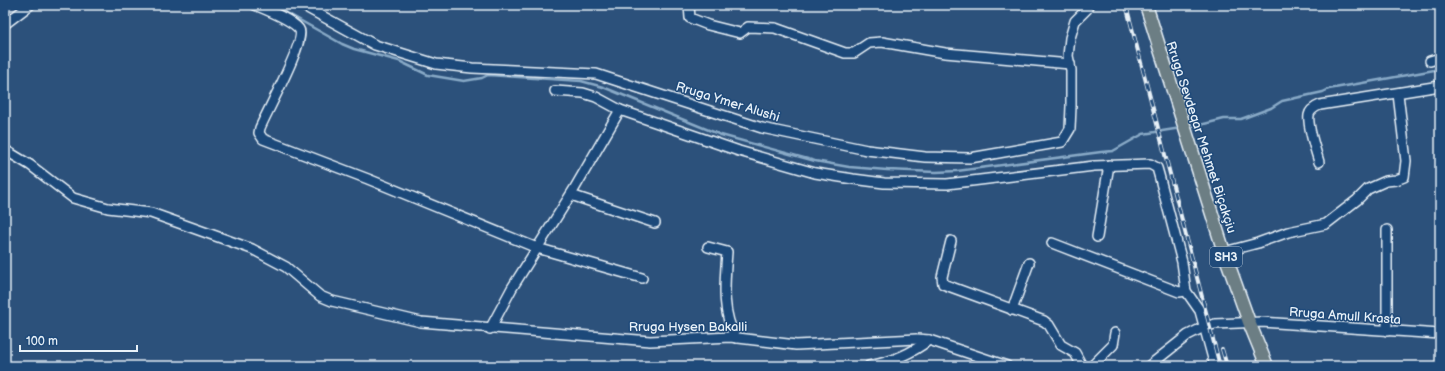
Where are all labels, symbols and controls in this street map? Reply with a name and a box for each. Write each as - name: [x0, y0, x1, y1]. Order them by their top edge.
- street label: Rruga Sevdeqar Mehmet Biçakçiu: [1162, 39, 1240, 235]
- street label: Rruga Ymer Alushi: [674, 79, 782, 125]
- road number: SH3: [1210, 247, 1242, 267]
- street label: Rruga Amull Krasta: [1288, 304, 1402, 328]
- street label: Rruga Hysen Bakalli: [629, 319, 747, 335]
- scale bar: [20, 327, 137, 353]
- text: 100 m: [26, 334, 58, 349]

